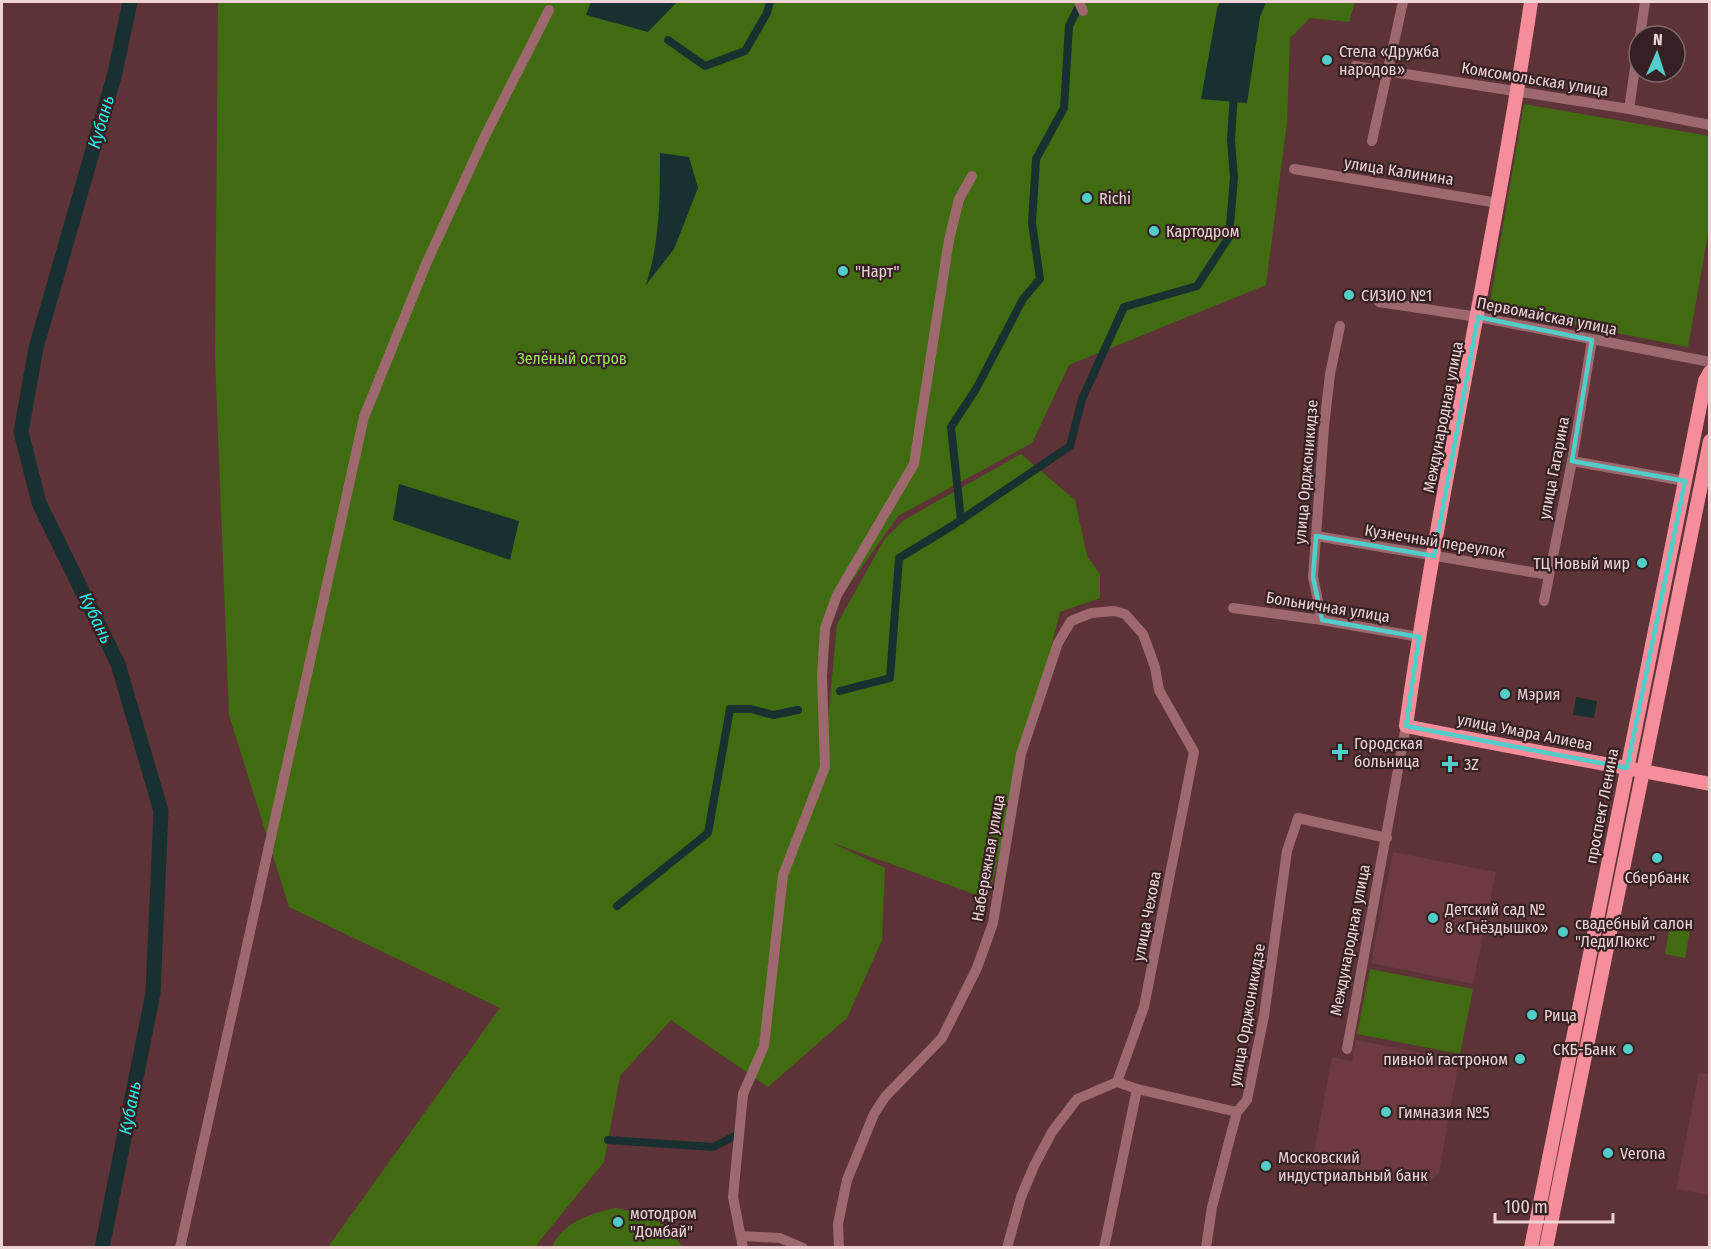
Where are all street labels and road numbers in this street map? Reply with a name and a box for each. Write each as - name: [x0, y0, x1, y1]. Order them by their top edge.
- street label: Комсомольская улица: [1460, 58, 1610, 100]
- street label: улица Калинина: [1343, 153, 1455, 189]
- street label: Первомайская улица: [1475, 293, 1619, 339]
- street label: Международная улица: [1419, 339, 1467, 494]
- street label: улица Орджоникидзе: [1290, 399, 1322, 545]
- street label: улица Гагарина: [1535, 415, 1573, 521]
- street label: Кузнечный переулок: [1363, 520, 1507, 562]
- street label: Больничная улица: [1265, 588, 1392, 626]
- street label: улица Умара Алиева: [1456, 710, 1594, 754]
- street label: проспект Ленина: [1581, 747, 1623, 865]
- street label: Набережная улица: [967, 793, 1009, 923]
- street label: Международная улица: [1326, 862, 1374, 1017]
- street label: улица Чехова: [1129, 869, 1165, 963]
- street label: улица Орджоникидзе: [1225, 942, 1269, 1088]

